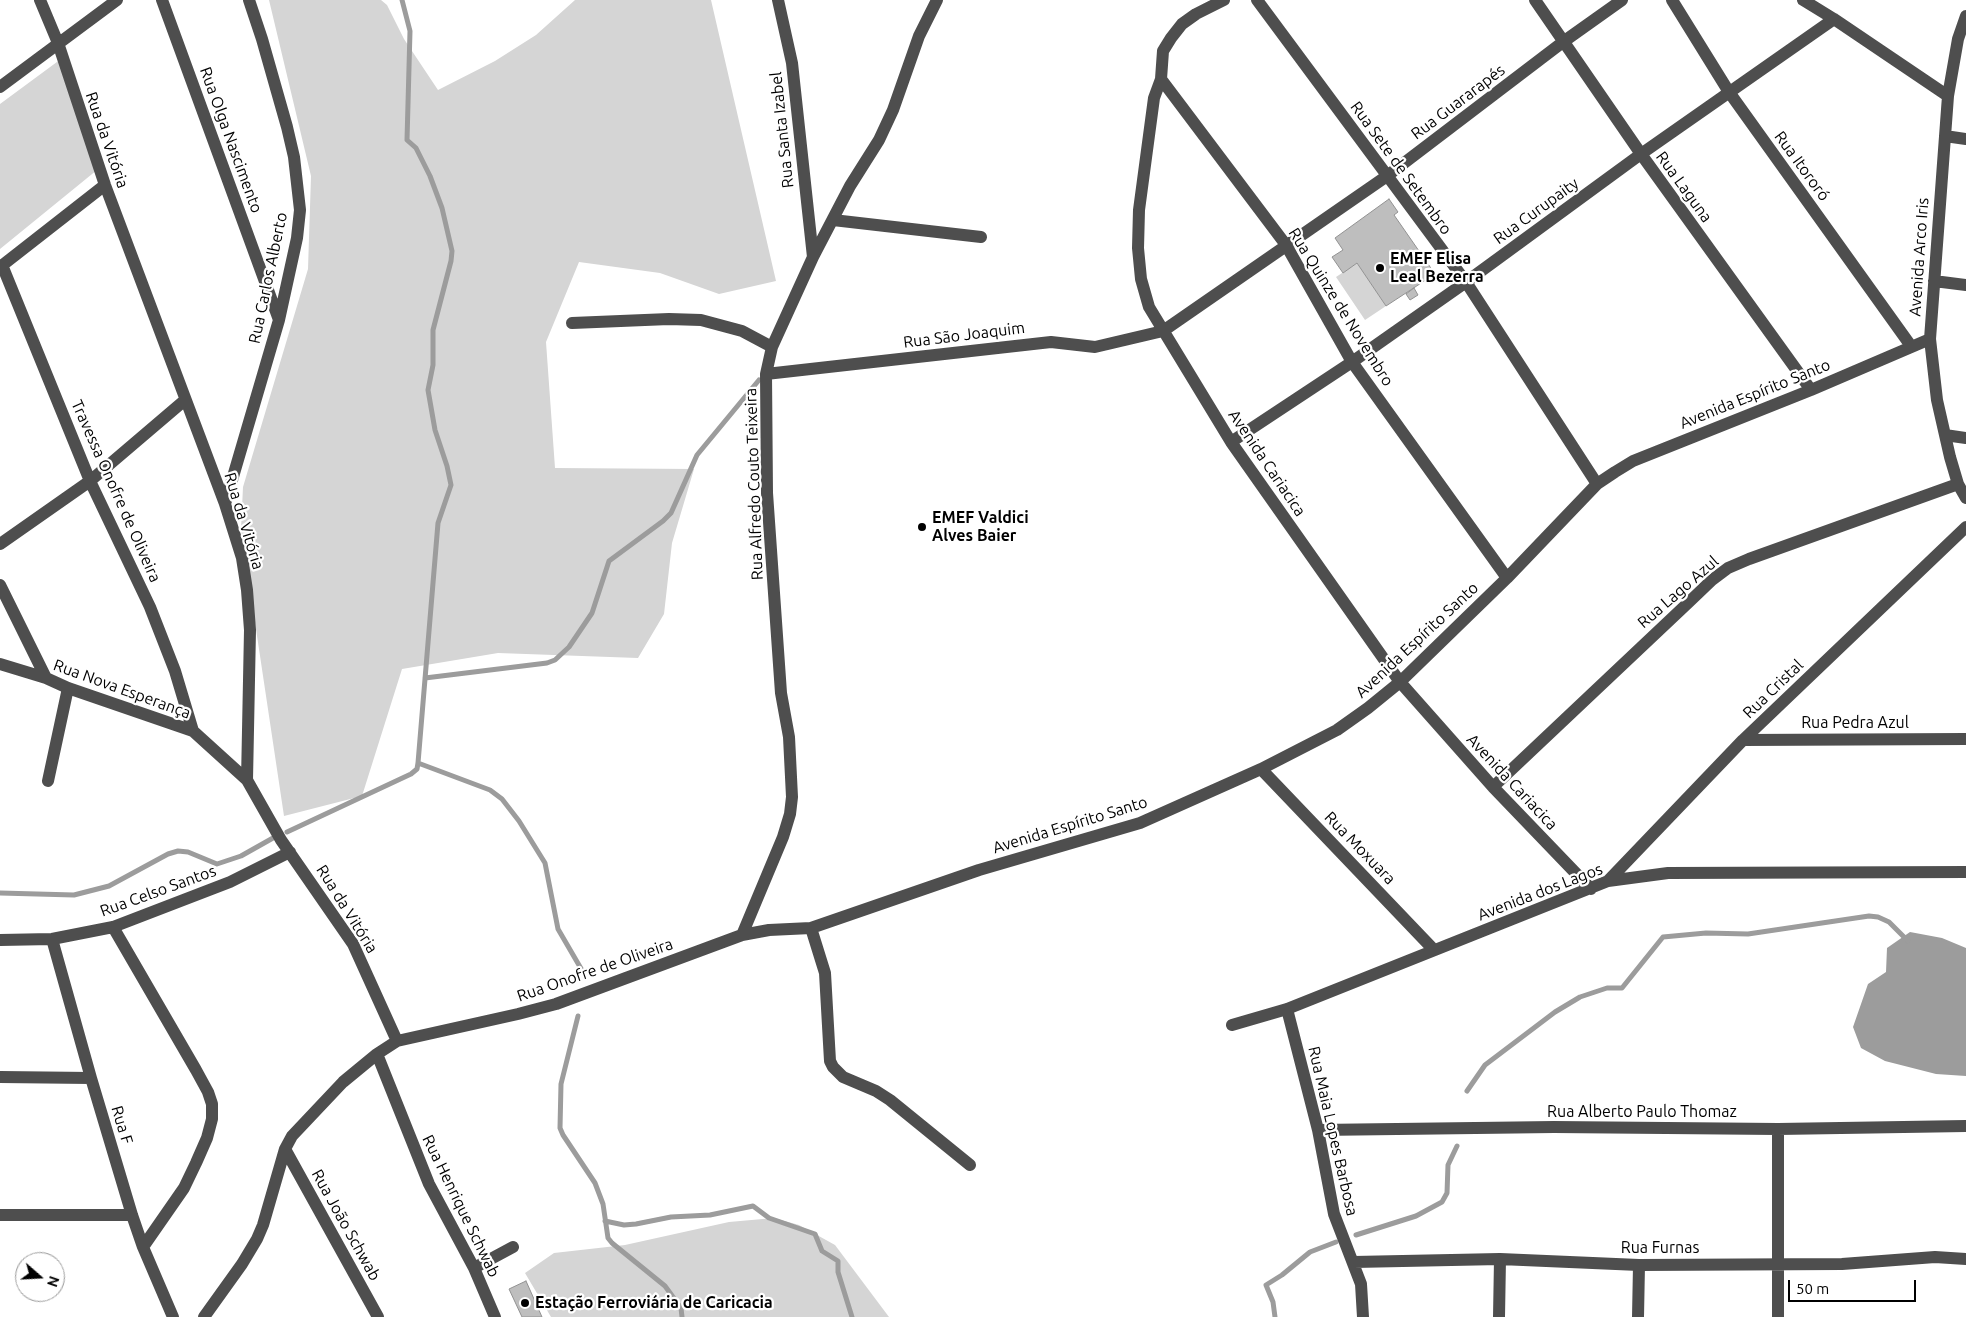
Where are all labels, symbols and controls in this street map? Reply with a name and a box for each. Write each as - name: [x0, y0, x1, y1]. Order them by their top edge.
- street label: Rua Guararapés: [1407, 60, 1509, 144]
- street label: Rua Olga Nascimento: [196, 64, 266, 216]
- street label: Rua Santa Izabel: [766, 71, 798, 189]
- street label: Rua da Vitória: [82, 89, 132, 191]
- street label: Rua Sete de Setembro: [1346, 98, 1456, 238]
- street label: Rua Itororó: [1770, 127, 1834, 205]
- street label: Rua Laguna: [1652, 148, 1716, 226]
- street label: Rua Curupaity: [1490, 174, 1582, 248]
- street label: Avenida Arco Iris: [1905, 197, 1933, 317]
- street label: Rua Carlos Alberto: [245, 211, 291, 345]
- street label: Rua Quinze de Novembro: [1284, 224, 1398, 390]
- place label: EMEF Elisa Leal Bezerra: [1390, 249, 1484, 287]
- marker: EMEF Elisa Leal Bezerra: [1374, 262, 1386, 274]
- street label: Rua São Joaquim: [902, 318, 1026, 352]
- street label: Avenida Espírito Santo: [1677, 355, 1833, 433]
- street label: Rua Alfredo Couto Teixeira: [741, 388, 767, 580]
- street label: Travessa Onofre de Oliveira: [67, 397, 165, 585]
- street label: Avenida Cariacica: [1224, 406, 1310, 520]
- street label: Rua da Vitória: [220, 470, 268, 572]
- place label: EMEF Valdici Alves Baier: [932, 508, 1029, 546]
- marker: EMEF Valdici Alves Baier: [916, 521, 928, 533]
- street label: Rua Lago Azul: [1634, 552, 1722, 632]
- street label: Avenida Espírito Santo: [1352, 578, 1482, 702]
- street label: Rua Nova Esperança: [51, 655, 193, 723]
- street label: Rua Cristal: [1739, 656, 1807, 722]
- street label: Rua Pedra Azul: [1801, 713, 1909, 733]
- street label: Avenida Cariacica: [1463, 730, 1561, 834]
- street label: Avenida Espírito Santo: [990, 792, 1150, 858]
- street label: Rua Moxuara: [1321, 808, 1399, 888]
- street label: Avenida dos Lagos: [1475, 859, 1605, 925]
- street label: Rua Celso Santos: [97, 861, 219, 921]
- street label: Rua da Vitória: [312, 861, 382, 957]
- street label: Rua Onofre de Oliveira: [515, 934, 675, 1006]
- street label: Rua Maia Lopes Barbosa: [1304, 1044, 1362, 1218]
- street label: Rua Alberto Paulo Thomaz: [1547, 1102, 1737, 1122]
- street label: Rua F: [107, 1103, 137, 1147]
- street label: Rua Henrique Schwab: [418, 1132, 504, 1280]
- street label: Rua João Schwab: [307, 1166, 385, 1284]
- street label: Rua Furnas: [1621, 1238, 1699, 1258]
- north arrow: [15, 1252, 65, 1302]
- scale bar: [1791, 1270, 1918, 1302]
- text: N: [44, 1274, 63, 1289]
- text: 50 m: [1796, 1280, 1829, 1297]
- place label: Estação Ferroviária de Caricacia: [535, 1293, 773, 1313]
- marker: Estação Ferroviária de Caricacia: [519, 1297, 531, 1309]

